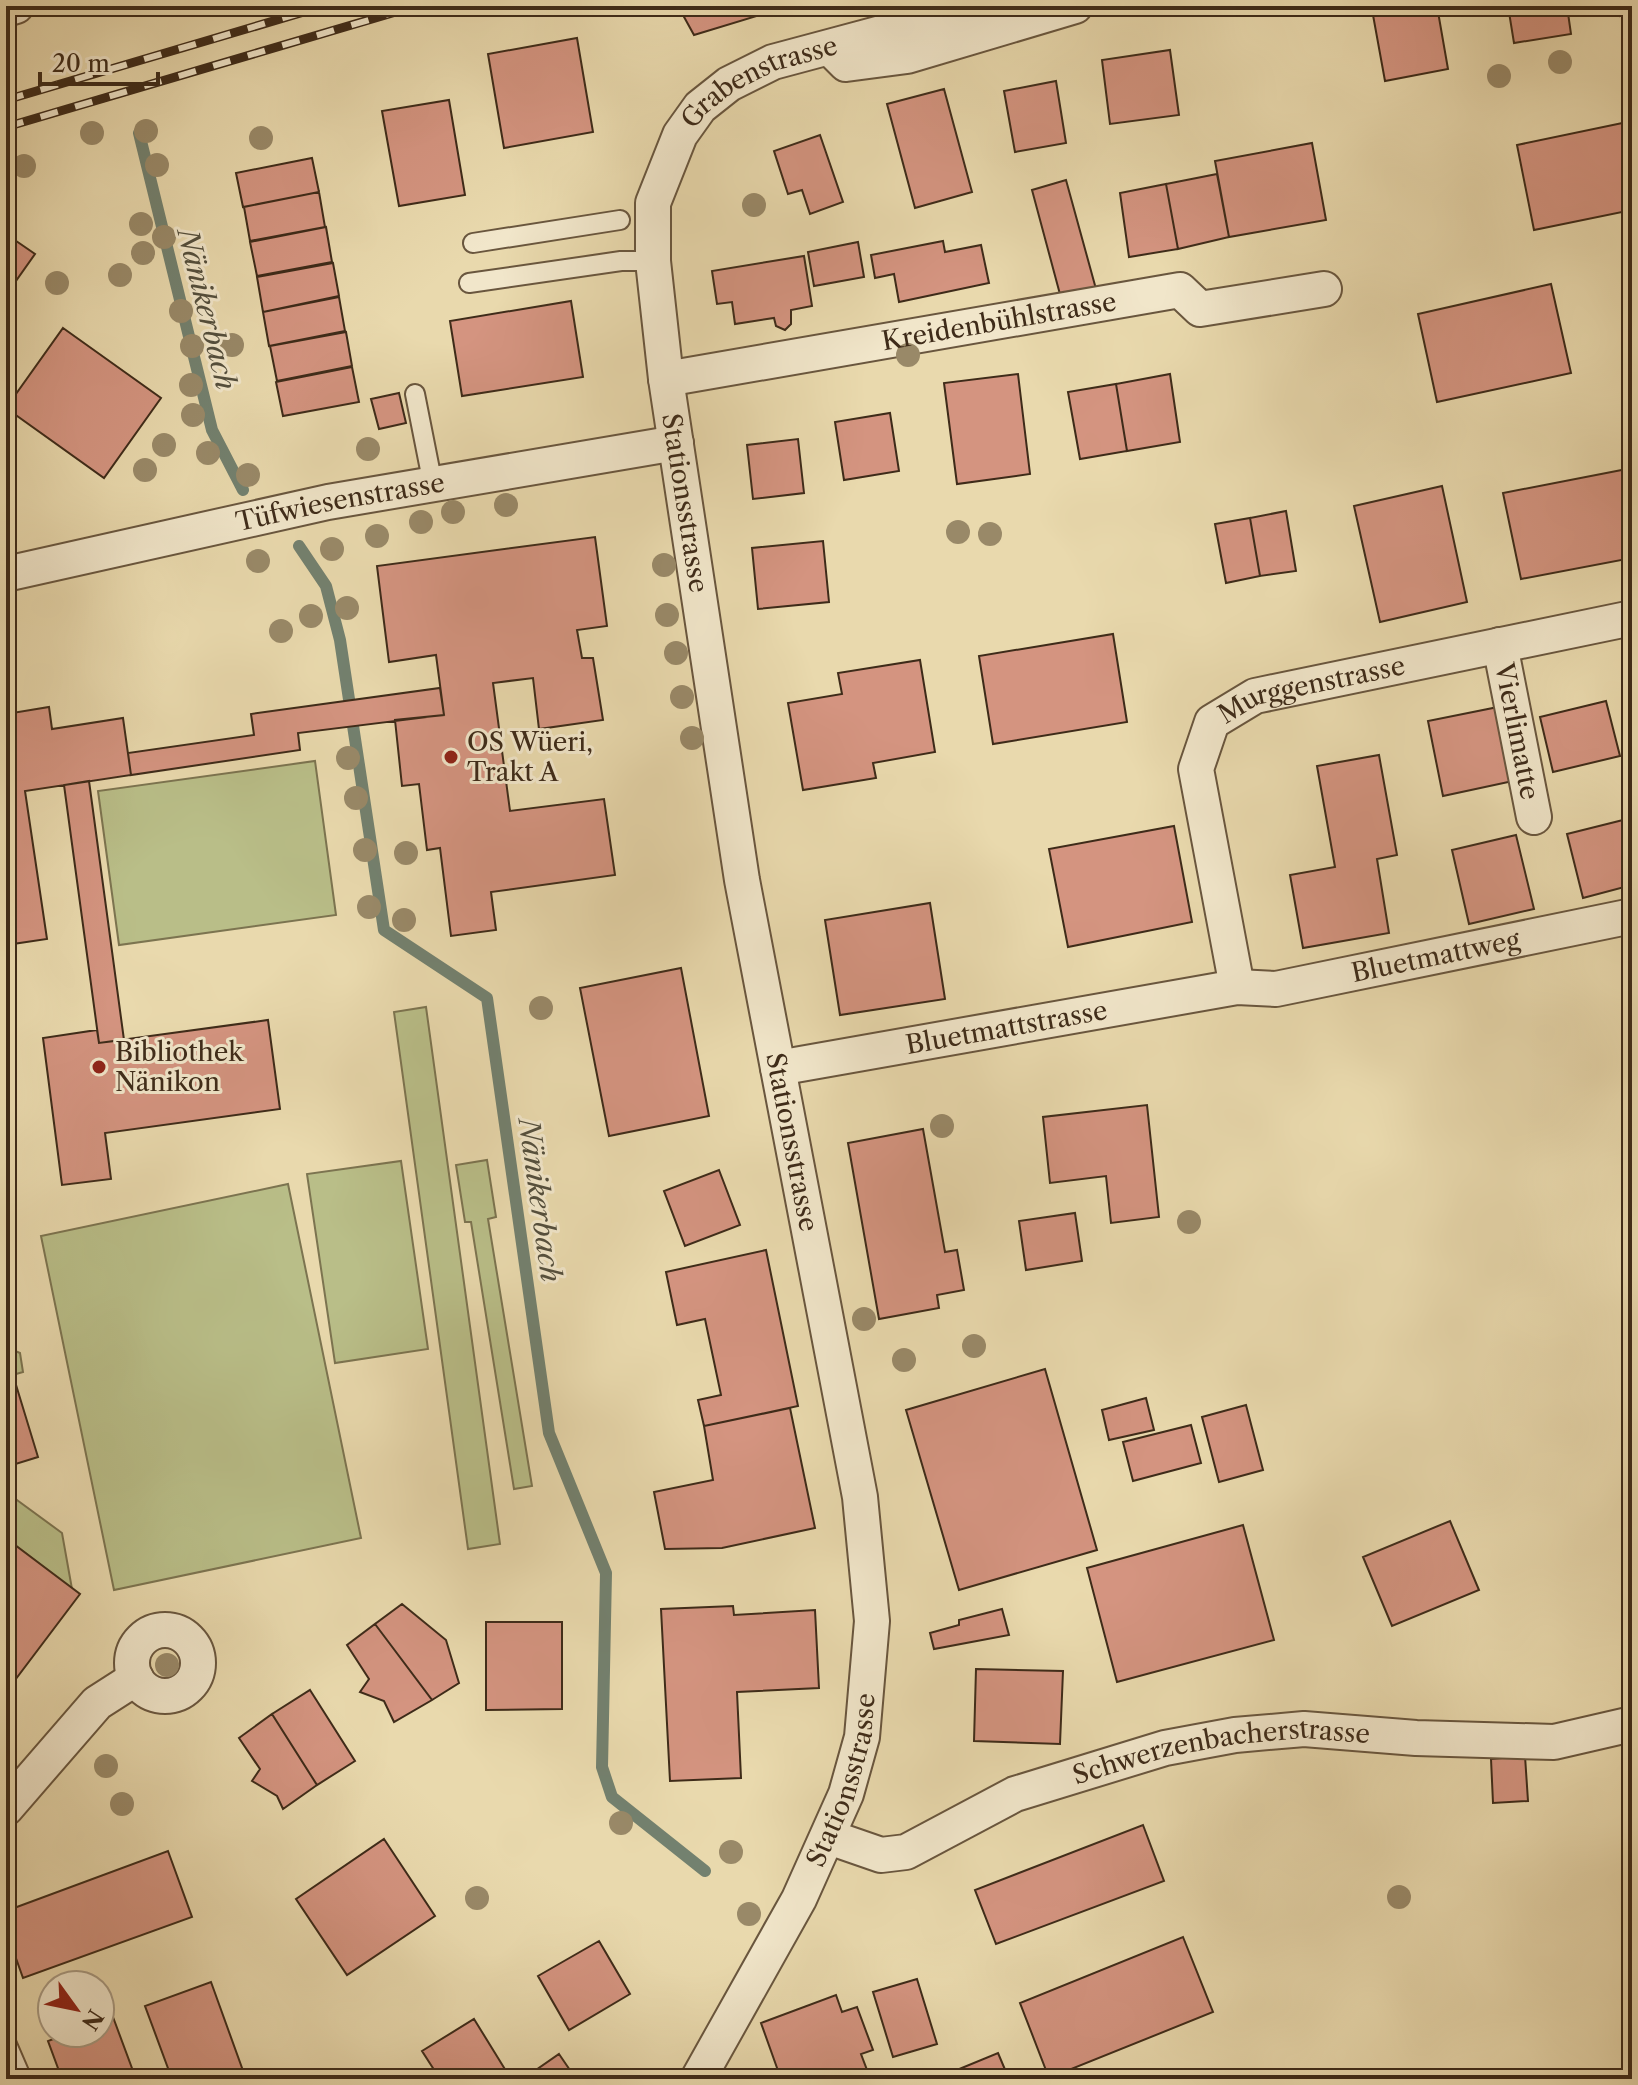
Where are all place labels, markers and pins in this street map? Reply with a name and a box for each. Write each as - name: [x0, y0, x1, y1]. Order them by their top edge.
- place label: OS Wüeri, Trakt A: [467, 726, 593, 788]
- marker: OS Wüeri, Trakt A: [442, 748, 460, 766]
- place label: Bibliothek Nänikon: [115, 1036, 244, 1098]
- marker: Bibliothek Nänikon: [90, 1058, 108, 1076]

